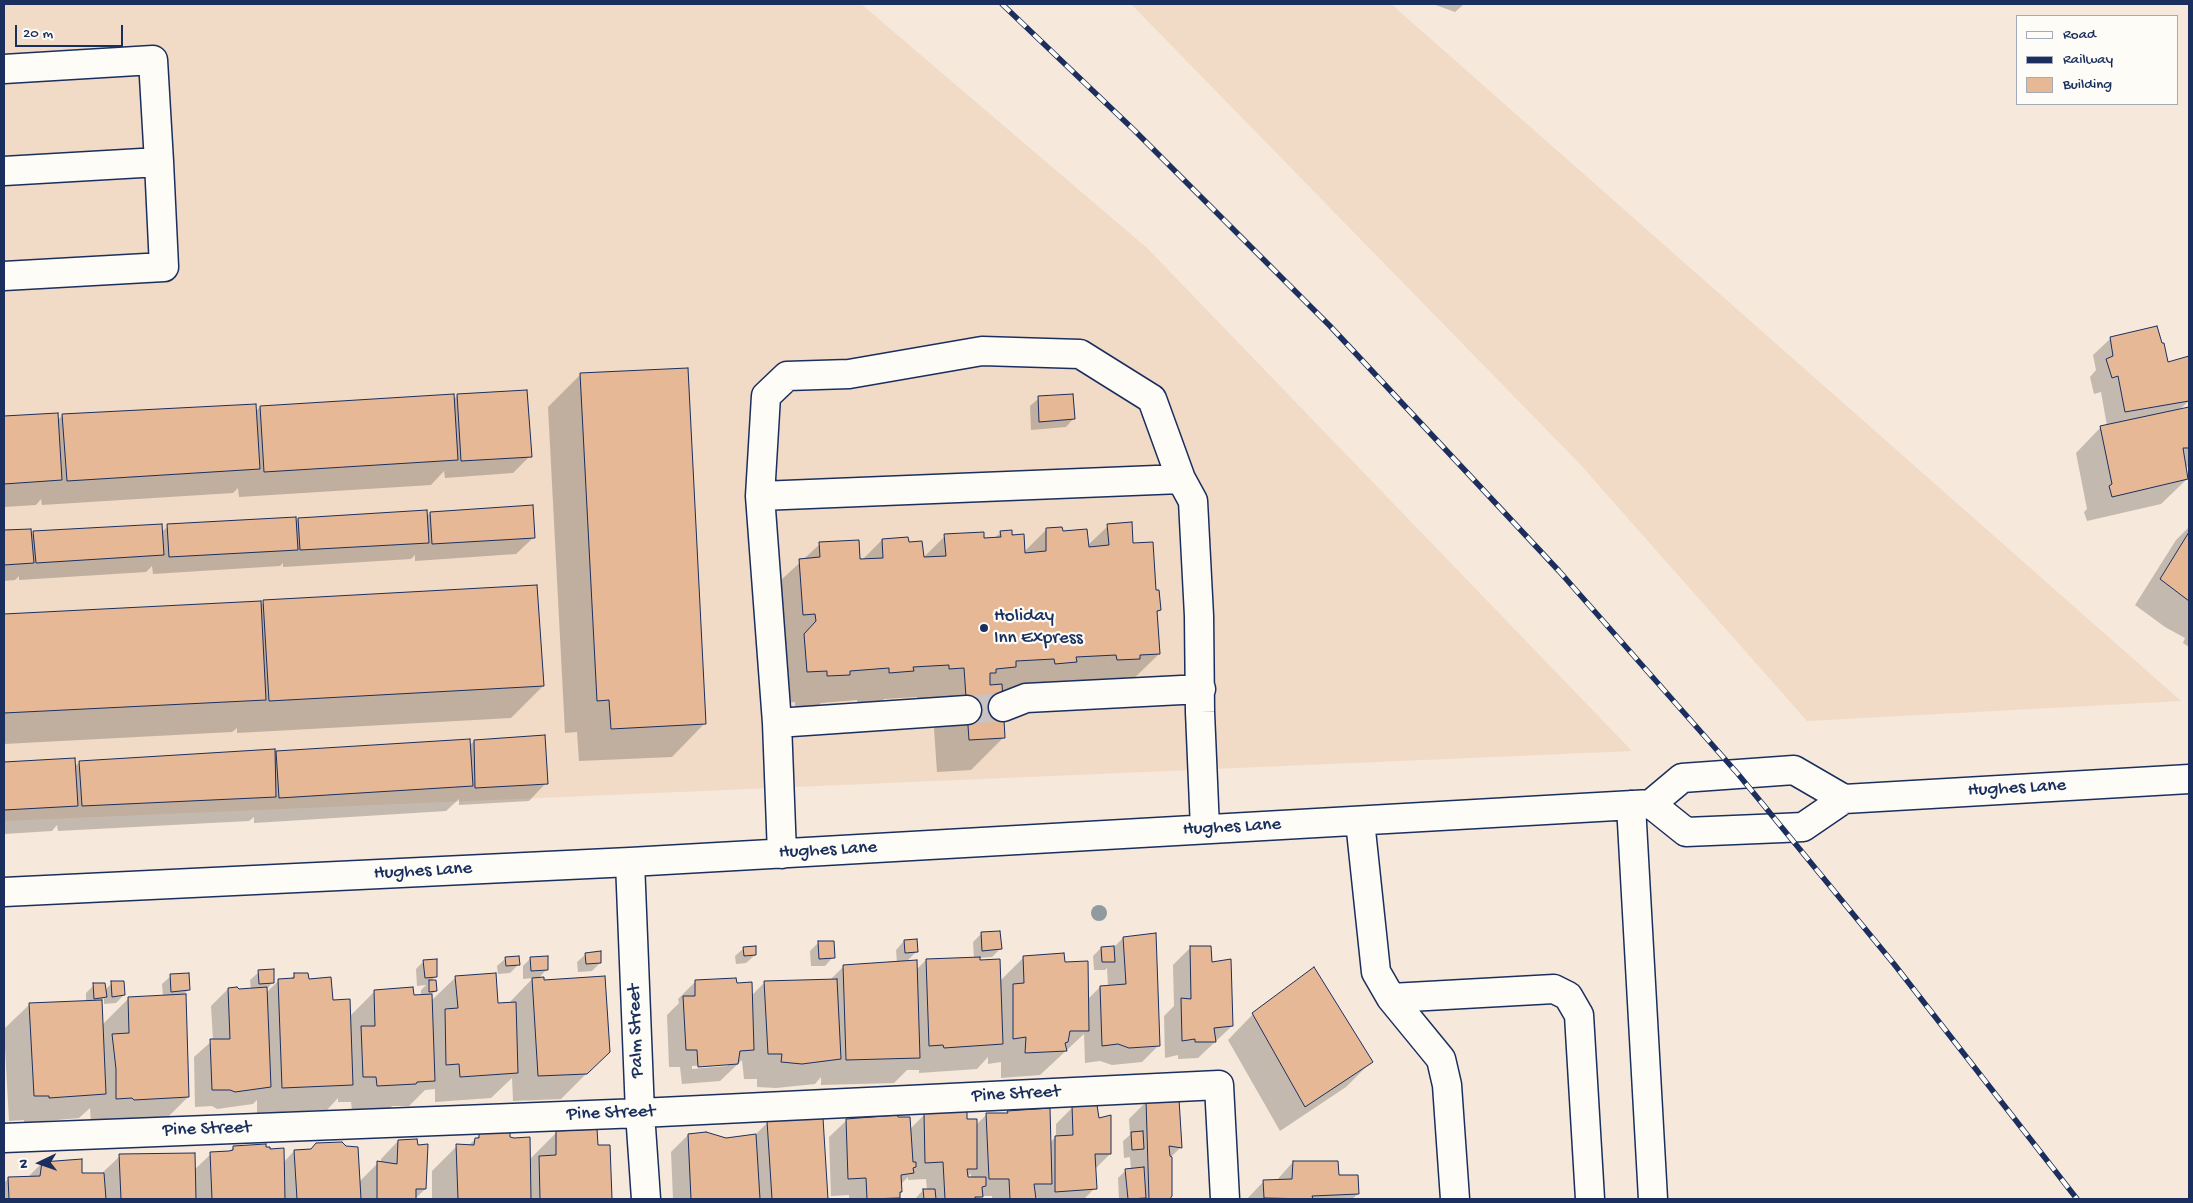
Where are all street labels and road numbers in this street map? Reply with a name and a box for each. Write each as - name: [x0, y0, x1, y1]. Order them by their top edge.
- street label: Hughes Lane: [1967, 775, 2067, 803]
- street label: Hughes Lane: [1182, 814, 1282, 842]
- street label: Hughes Lane: [778, 837, 878, 865]
- street label: Hughes Lane: [373, 858, 473, 886]
- street label: Palm Street: [624, 984, 650, 1078]
- street label: Pine Street: [971, 1081, 1061, 1109]
- street label: Pine Street: [566, 1101, 656, 1127]
- street label: Pine Street: [162, 1117, 252, 1143]

